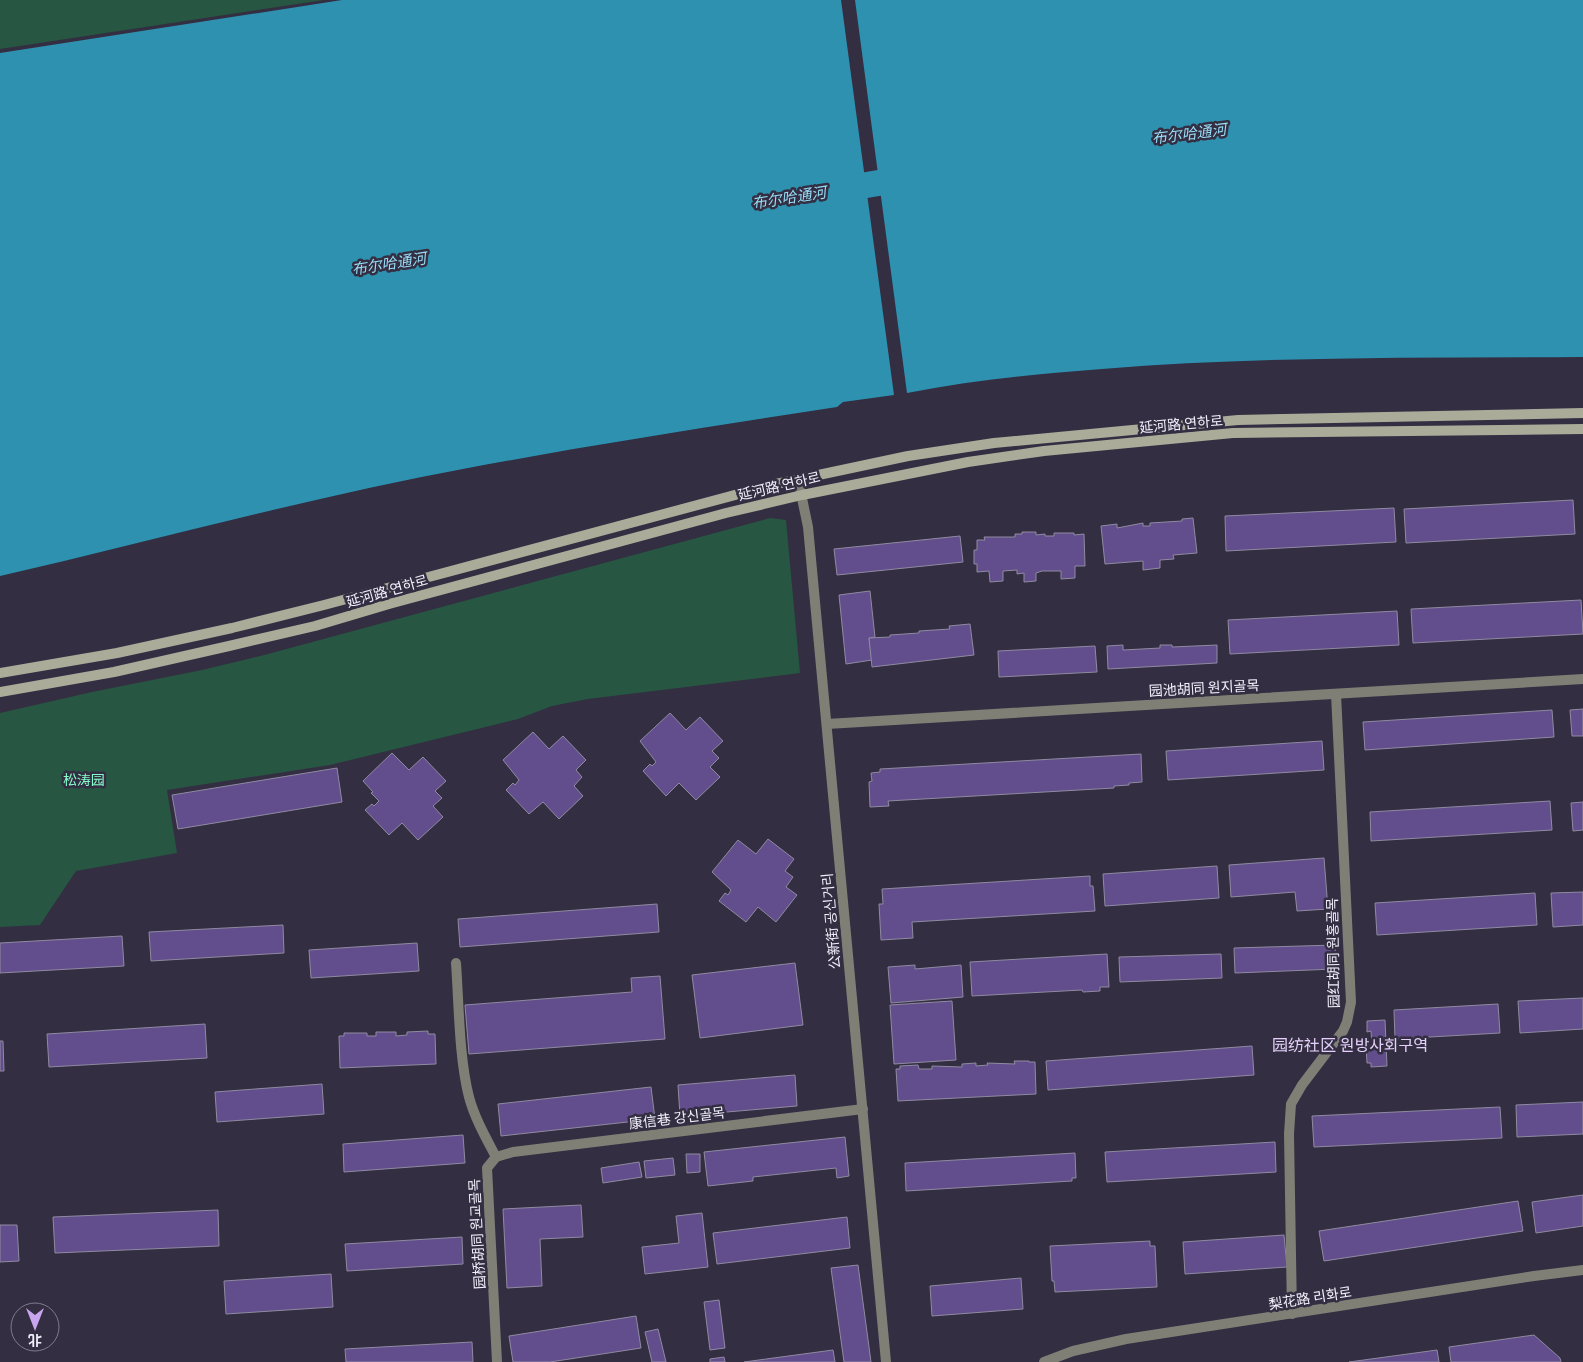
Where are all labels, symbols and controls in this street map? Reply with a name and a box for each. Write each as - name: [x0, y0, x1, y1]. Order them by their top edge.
- water label: 布尔哈通河: [1151, 120, 1230, 148]
- water label: 布尔哈通河: [751, 183, 830, 213]
- water label: 布尔哈通河: [351, 249, 430, 279]
- street label: 延河路 연하로: [1139, 412, 1224, 436]
- street label: 延河路 연하로: [736, 469, 822, 503]
- street label: 延河路 연하로: [344, 572, 430, 610]
- street label: 园池胡同 원지골목: [1148, 677, 1260, 699]
- park label: 松涛园: [63, 772, 105, 788]
- street label: 公新街 공신거리: [819, 872, 843, 970]
- street label: 园红胡同 원홍골목: [1324, 897, 1342, 1008]
- district label: 园纺社区 원방사회구역: [1272, 1036, 1428, 1055]
- street label: 康信巷 강신골목: [628, 1104, 726, 1132]
- street label: 园桥胡同 원교골목: [466, 1178, 488, 1290]
- street label: 梨花路 리화로: [1267, 1284, 1353, 1312]
- north arrow: [10, 1302, 60, 1352]
- text: 北: [28, 1332, 42, 1348]

